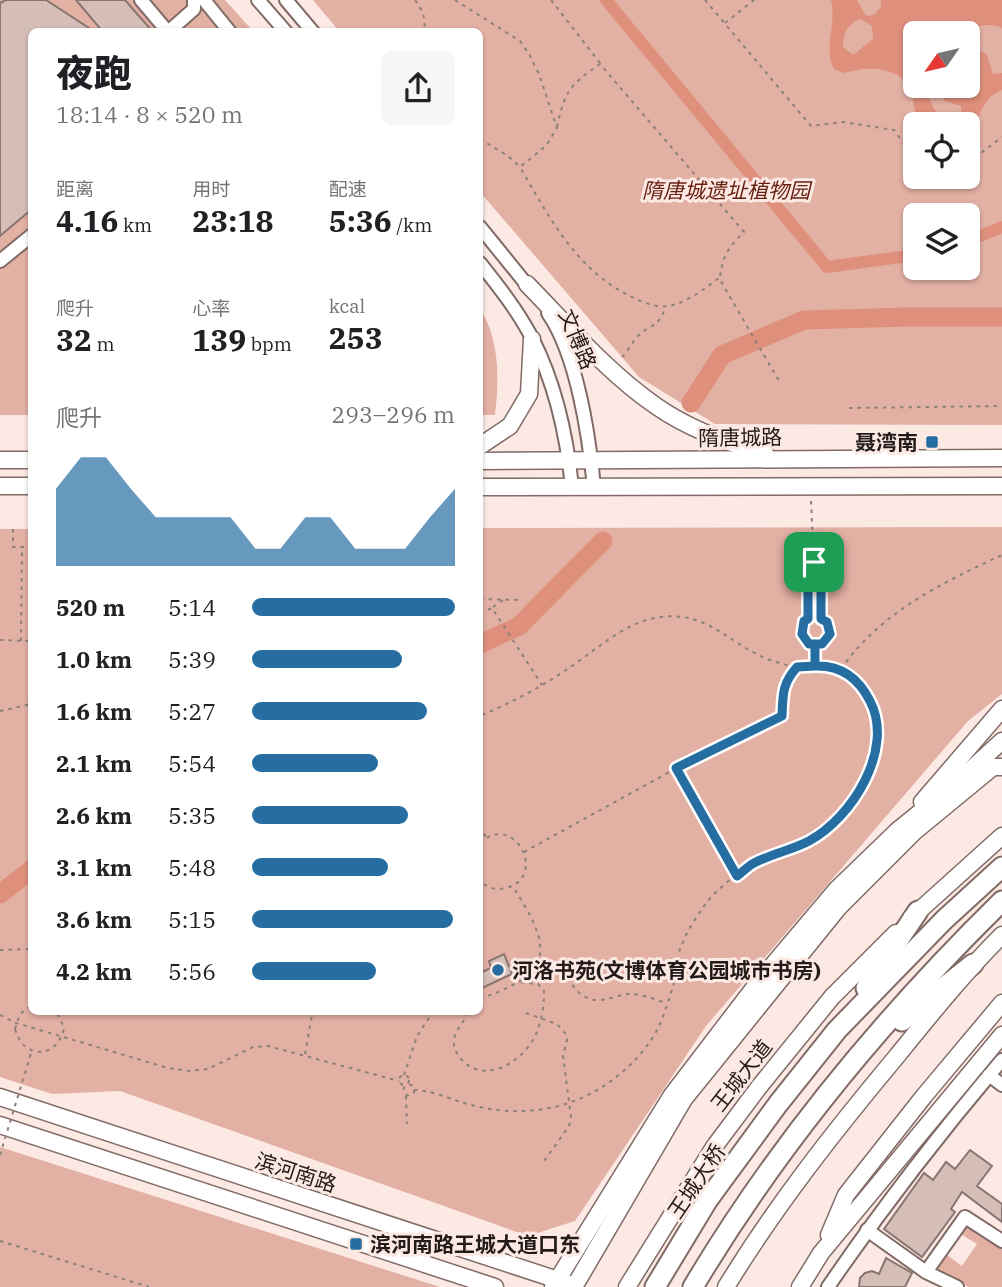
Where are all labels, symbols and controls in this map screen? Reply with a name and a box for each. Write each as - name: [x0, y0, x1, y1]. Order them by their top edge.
- north arrow: [903, 21, 980, 98]
- map controls: [903, 21, 980, 280]
- text: 夜跑: [56, 48, 132, 97]
- button: share: [381, 51, 455, 125]
- text: 18:14 · 8 × 520 m: [56, 99, 243, 129]
- button: locate: [903, 112, 980, 189]
- park label: 隋唐城遗址植物园: [642, 176, 813, 204]
- text: 距离: [56, 177, 94, 201]
- text: 用时: [192, 177, 230, 201]
- text: 配速: [329, 177, 367, 201]
- text: 4.16: [56, 201, 118, 240]
- text: 23:18: [192, 201, 273, 240]
- text: 5:36: [329, 201, 392, 240]
- button: layers: [903, 203, 980, 280]
- text: km: [118, 213, 152, 237]
- text: /km: [392, 213, 432, 237]
- text: kcal: [329, 294, 365, 318]
- text: 爬升: [56, 296, 94, 320]
- text: 心率: [192, 296, 230, 320]
- street label: 文博路: [553, 305, 603, 373]
- text: 253: [329, 318, 383, 357]
- text: 32: [56, 320, 92, 359]
- text: 139: [192, 320, 246, 359]
- text: m: [92, 332, 115, 356]
- text: bpm: [246, 332, 292, 356]
- text: 293–296 m: [331, 399, 455, 429]
- text: 爬升: [56, 402, 102, 432]
- street label: 隋唐城路: [698, 422, 782, 452]
- place label: 聂湾南: [855, 428, 918, 456]
- marker: 聂湾南: [924, 434, 940, 450]
- pin: [784, 532, 844, 592]
- icon: arrive: [795, 543, 833, 581]
- text: 520 m: [56, 592, 125, 622]
- text: 5:14: [168, 592, 216, 622]
- text: 1.0 km: [56, 644, 132, 674]
- text: 5:39: [168, 644, 216, 674]
- text: 1.6 km: [56, 696, 132, 726]
- text: 5:27: [168, 696, 216, 726]
- text: 2.1 km: [56, 748, 132, 778]
- text: 5:54: [168, 748, 216, 778]
- text: 2.6 km: [56, 800, 132, 830]
- text: 5:35: [168, 800, 216, 830]
- text: 3.1 km: [56, 852, 132, 882]
- text: 5:48: [168, 852, 216, 882]
- text: 3.6 km: [56, 904, 132, 934]
- text: 5:15: [168, 904, 216, 934]
- text: 4.2 km: [56, 956, 132, 986]
- text: 5:56: [168, 956, 216, 986]
- place label: 河洛书苑(文博体育公园城市书房): [512, 956, 821, 984]
- marker: 河洛书苑(文博体育公园城市书房): [490, 962, 506, 978]
- street label: 王城大道: [704, 1033, 778, 1117]
- street label: 王城大桥: [661, 1138, 731, 1224]
- street label: 滨河南路: [252, 1146, 340, 1198]
- place label: 滨河南路王城大道口东: [370, 1230, 580, 1258]
- marker: 滨河南路王城大道口东: [348, 1236, 364, 1252]

